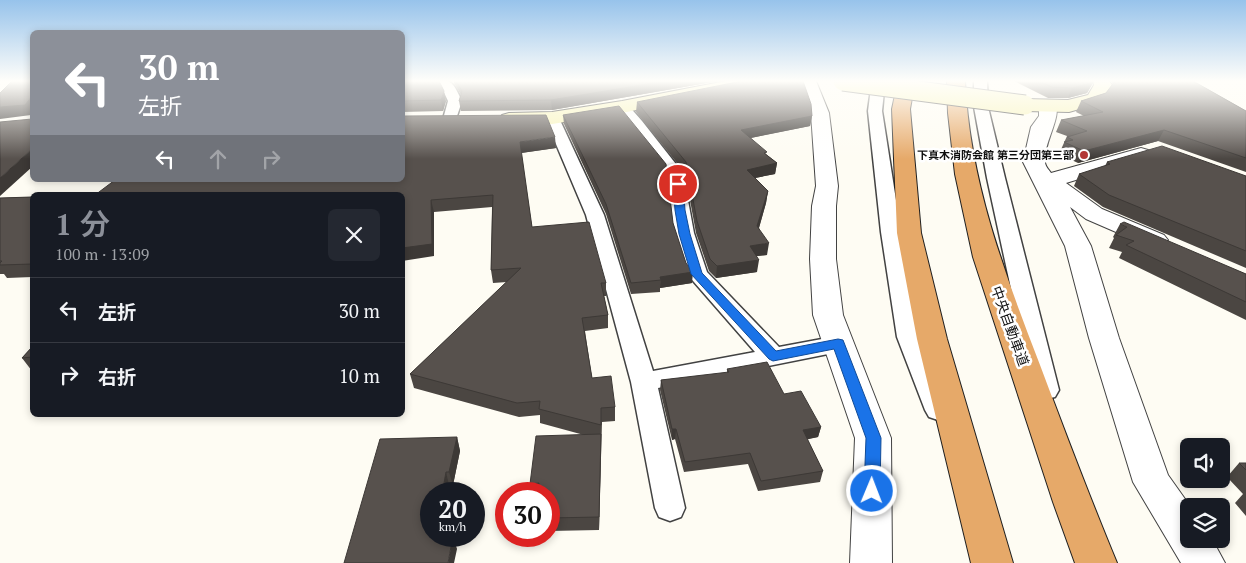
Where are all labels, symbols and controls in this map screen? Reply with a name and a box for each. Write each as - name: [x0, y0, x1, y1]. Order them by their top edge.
- text: 30 m: [138, 44, 219, 90]
- icon: left: [55, 50, 120, 115]
- text: 左折: [138, 91, 182, 120]
- icon: left: [151, 145, 179, 173]
- icon: ahead: [204, 145, 232, 173]
- icon: right: [257, 145, 285, 173]
- place label: 下真木消防会館 第三分団第三部: [917, 148, 1074, 162]
- marker: 下真木消防会館 第三分団第三部: [1078, 149, 1090, 161]
- pin: [657, 163, 699, 205]
- icon: arrive: [664, 170, 692, 198]
- text: 1 分: [55, 204, 110, 244]
- button: close: [328, 209, 380, 261]
- text: 100 m · 13:09: [55, 243, 149, 265]
- street label: 中央自動車道: [987, 283, 1034, 369]
- icon: left: [55, 296, 83, 324]
- text: 30 m: [339, 298, 380, 323]
- text: 左折: [98, 299, 136, 324]
- icon: right: [55, 361, 83, 389]
- text: 10 m: [339, 363, 380, 388]
- text: 右折: [98, 364, 136, 389]
- map controls: [1180, 438, 1230, 548]
- button: sound: [1180, 438, 1230, 488]
- position arrow: [845, 464, 897, 516]
- speed limit sign: 30: [495, 482, 560, 547]
- text: 20: [438, 492, 467, 525]
- button: layers: [1180, 498, 1230, 548]
- text: km/h: [439, 519, 466, 534]

